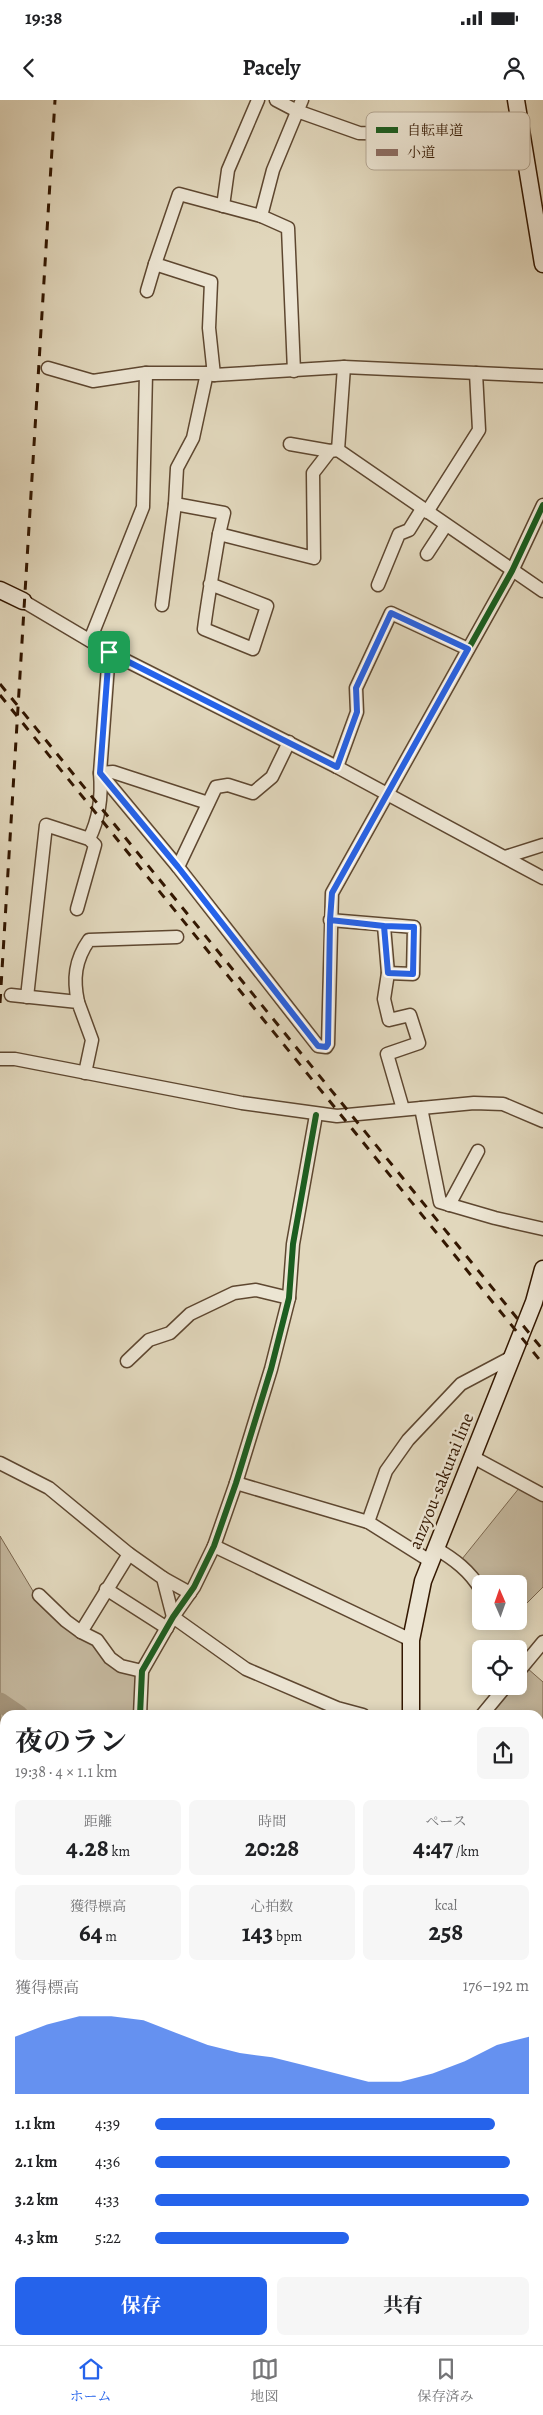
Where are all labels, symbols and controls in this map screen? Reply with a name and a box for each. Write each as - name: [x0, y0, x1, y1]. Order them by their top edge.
- text: 19:38: [25, 5, 62, 31]
- text: Pacely: [242, 53, 301, 83]
- icon: back: [15, 54, 43, 82]
- icon: person: [500, 54, 528, 82]
- legend: [366, 112, 530, 170]
- text: 自転車道: [407, 121, 463, 140]
- text: 小道: [407, 143, 435, 162]
- pin: [88, 631, 130, 673]
- icon: arrive: [95, 638, 123, 666]
- street label: anzyou-sakurai line: [403, 1409, 479, 1553]
- north arrow: [472, 1575, 528, 1630]
- map controls: [472, 1575, 527, 1695]
- button: locate: [472, 1640, 527, 1695]
- text: 夜のラン: [15, 1723, 127, 1761]
- button: share: [477, 1727, 529, 1779]
- text: 19:38 · 4 × 1.1 km: [15, 1761, 117, 1783]
- text: 距離: [84, 1812, 112, 1831]
- text: 時間: [258, 1812, 286, 1831]
- text: ペース: [425, 1812, 467, 1831]
- text: 4.28: [66, 1831, 109, 1865]
- text: 20:28: [245, 1831, 299, 1865]
- text: 4:47: [413, 1831, 453, 1865]
- text: km: [109, 1842, 130, 1861]
- text: /km: [453, 1842, 479, 1861]
- text: kcal: [435, 1896, 457, 1915]
- text: 獲得標高: [70, 1897, 126, 1916]
- text: 心拍数: [251, 1897, 293, 1916]
- text: 258: [429, 1915, 463, 1949]
- text: 64: [79, 1916, 103, 1950]
- text: 143: [242, 1916, 273, 1950]
- text: m: [103, 1927, 117, 1946]
- text: bpm: [273, 1927, 302, 1946]
- text: 176–192 m: [463, 1975, 529, 1997]
- text: 獲得標高: [15, 1977, 79, 1999]
- text: 1.1 km: [15, 2113, 55, 2135]
- text: 4:39: [95, 2113, 120, 2135]
- text: 2.1 km: [15, 2151, 57, 2173]
- text: 4:36: [95, 2151, 120, 2173]
- text: 3.2 km: [15, 2189, 58, 2211]
- text: 4:33: [95, 2189, 119, 2211]
- text: 4.3 km: [15, 2227, 58, 2249]
- text: 5:22: [95, 2227, 121, 2249]
- button: 保存: [15, 2277, 267, 2335]
- button: 共有: [277, 2277, 529, 2335]
- tab: ホーム: [70, 2355, 112, 2406]
- tab: 地図: [251, 2355, 279, 2406]
- tab: 保存済み: [418, 2355, 474, 2406]

